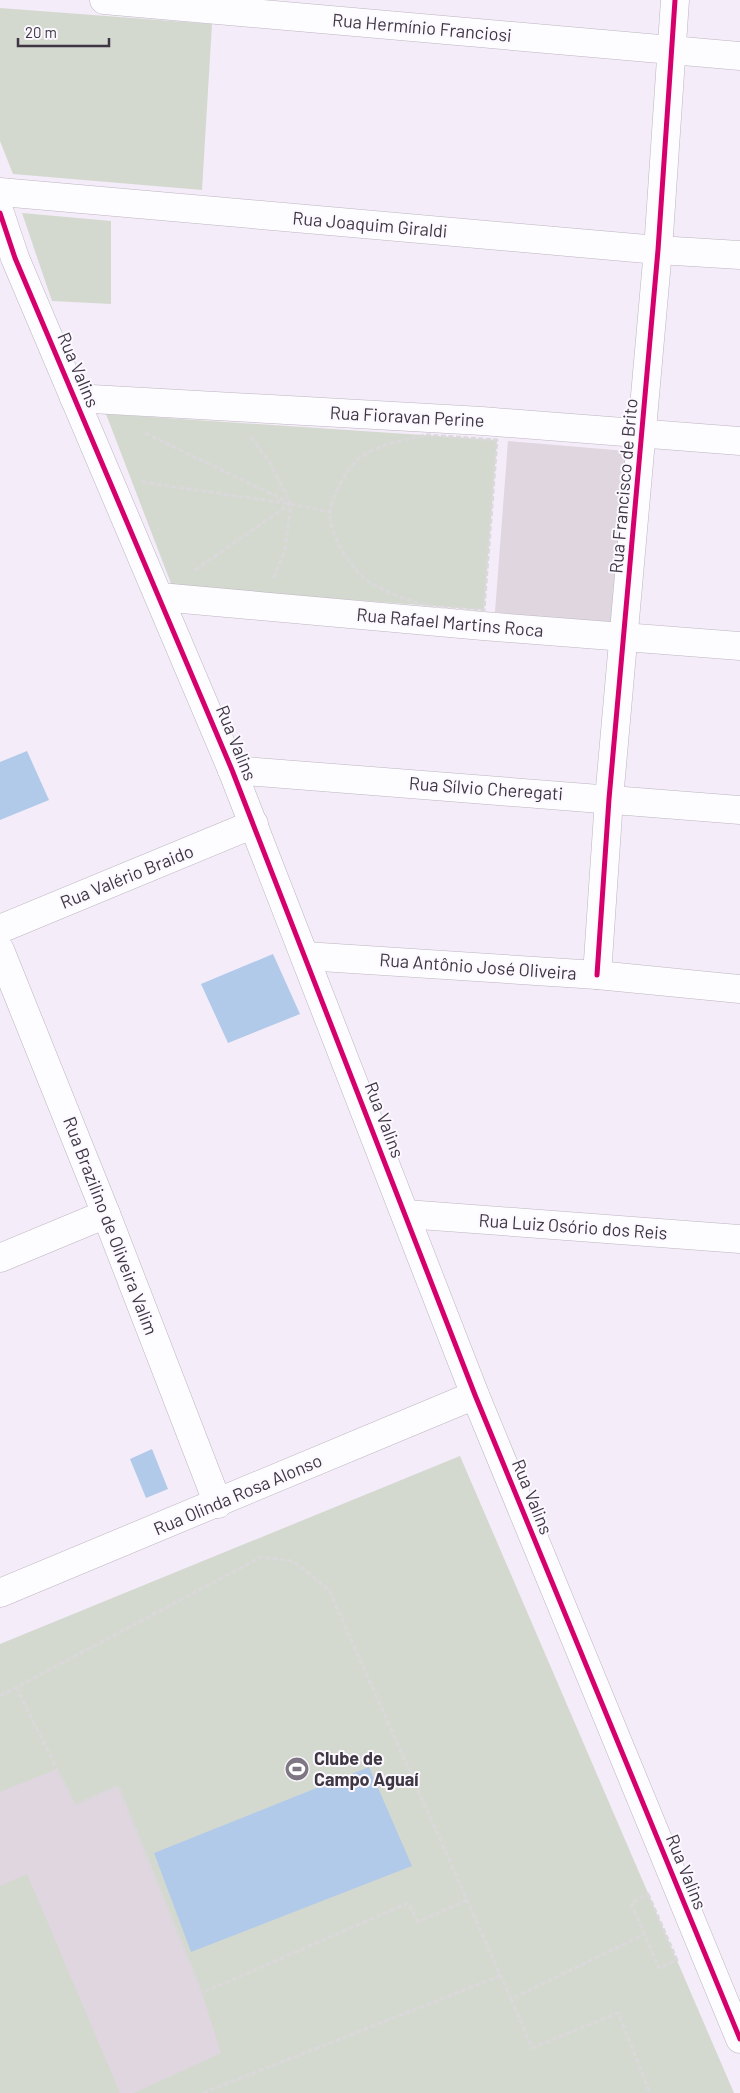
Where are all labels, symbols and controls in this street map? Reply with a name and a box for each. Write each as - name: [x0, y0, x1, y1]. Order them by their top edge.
- street label: Rua Hermínio Franciosi: [331, 8, 513, 46]
- scale bar: [18, 15, 109, 47]
- text: 20 m: [25, 23, 57, 41]
- street label: Rua Joaquim Giraldi: [292, 206, 448, 242]
- street label: Rua Valins: [53, 329, 105, 410]
- street label: Rua Francisco de Brito: [604, 397, 642, 574]
- street label: Rua Fioravan Perine: [329, 401, 485, 431]
- street label: Rua Rafael Martins Roca: [356, 603, 544, 641]
- street label: Rua Valins: [212, 702, 262, 784]
- street label: Rua Sílvio Cheregati: [408, 772, 564, 804]
- street label: Rua Valério Braido: [57, 839, 197, 913]
- street label: Rua Antônio José Oliveira: [379, 948, 578, 984]
- street label: Rua Valins: [360, 1079, 409, 1161]
- street label: Rua Brazilino de Oliveira Valim: [59, 1113, 163, 1338]
- street label: Rua Luiz Osório dos Reis: [478, 1208, 668, 1244]
- street label: Rua Olinda Rosa Alonso: [150, 1449, 325, 1540]
- street label: Rua Valins: [508, 1456, 558, 1538]
- place label: Clube de Campo Aguaí: [314, 1747, 419, 1790]
- sports icon: Clube de Campo Aguaí: [284, 1756, 310, 1782]
- street label: Rua Valins: [662, 1831, 712, 1913]

